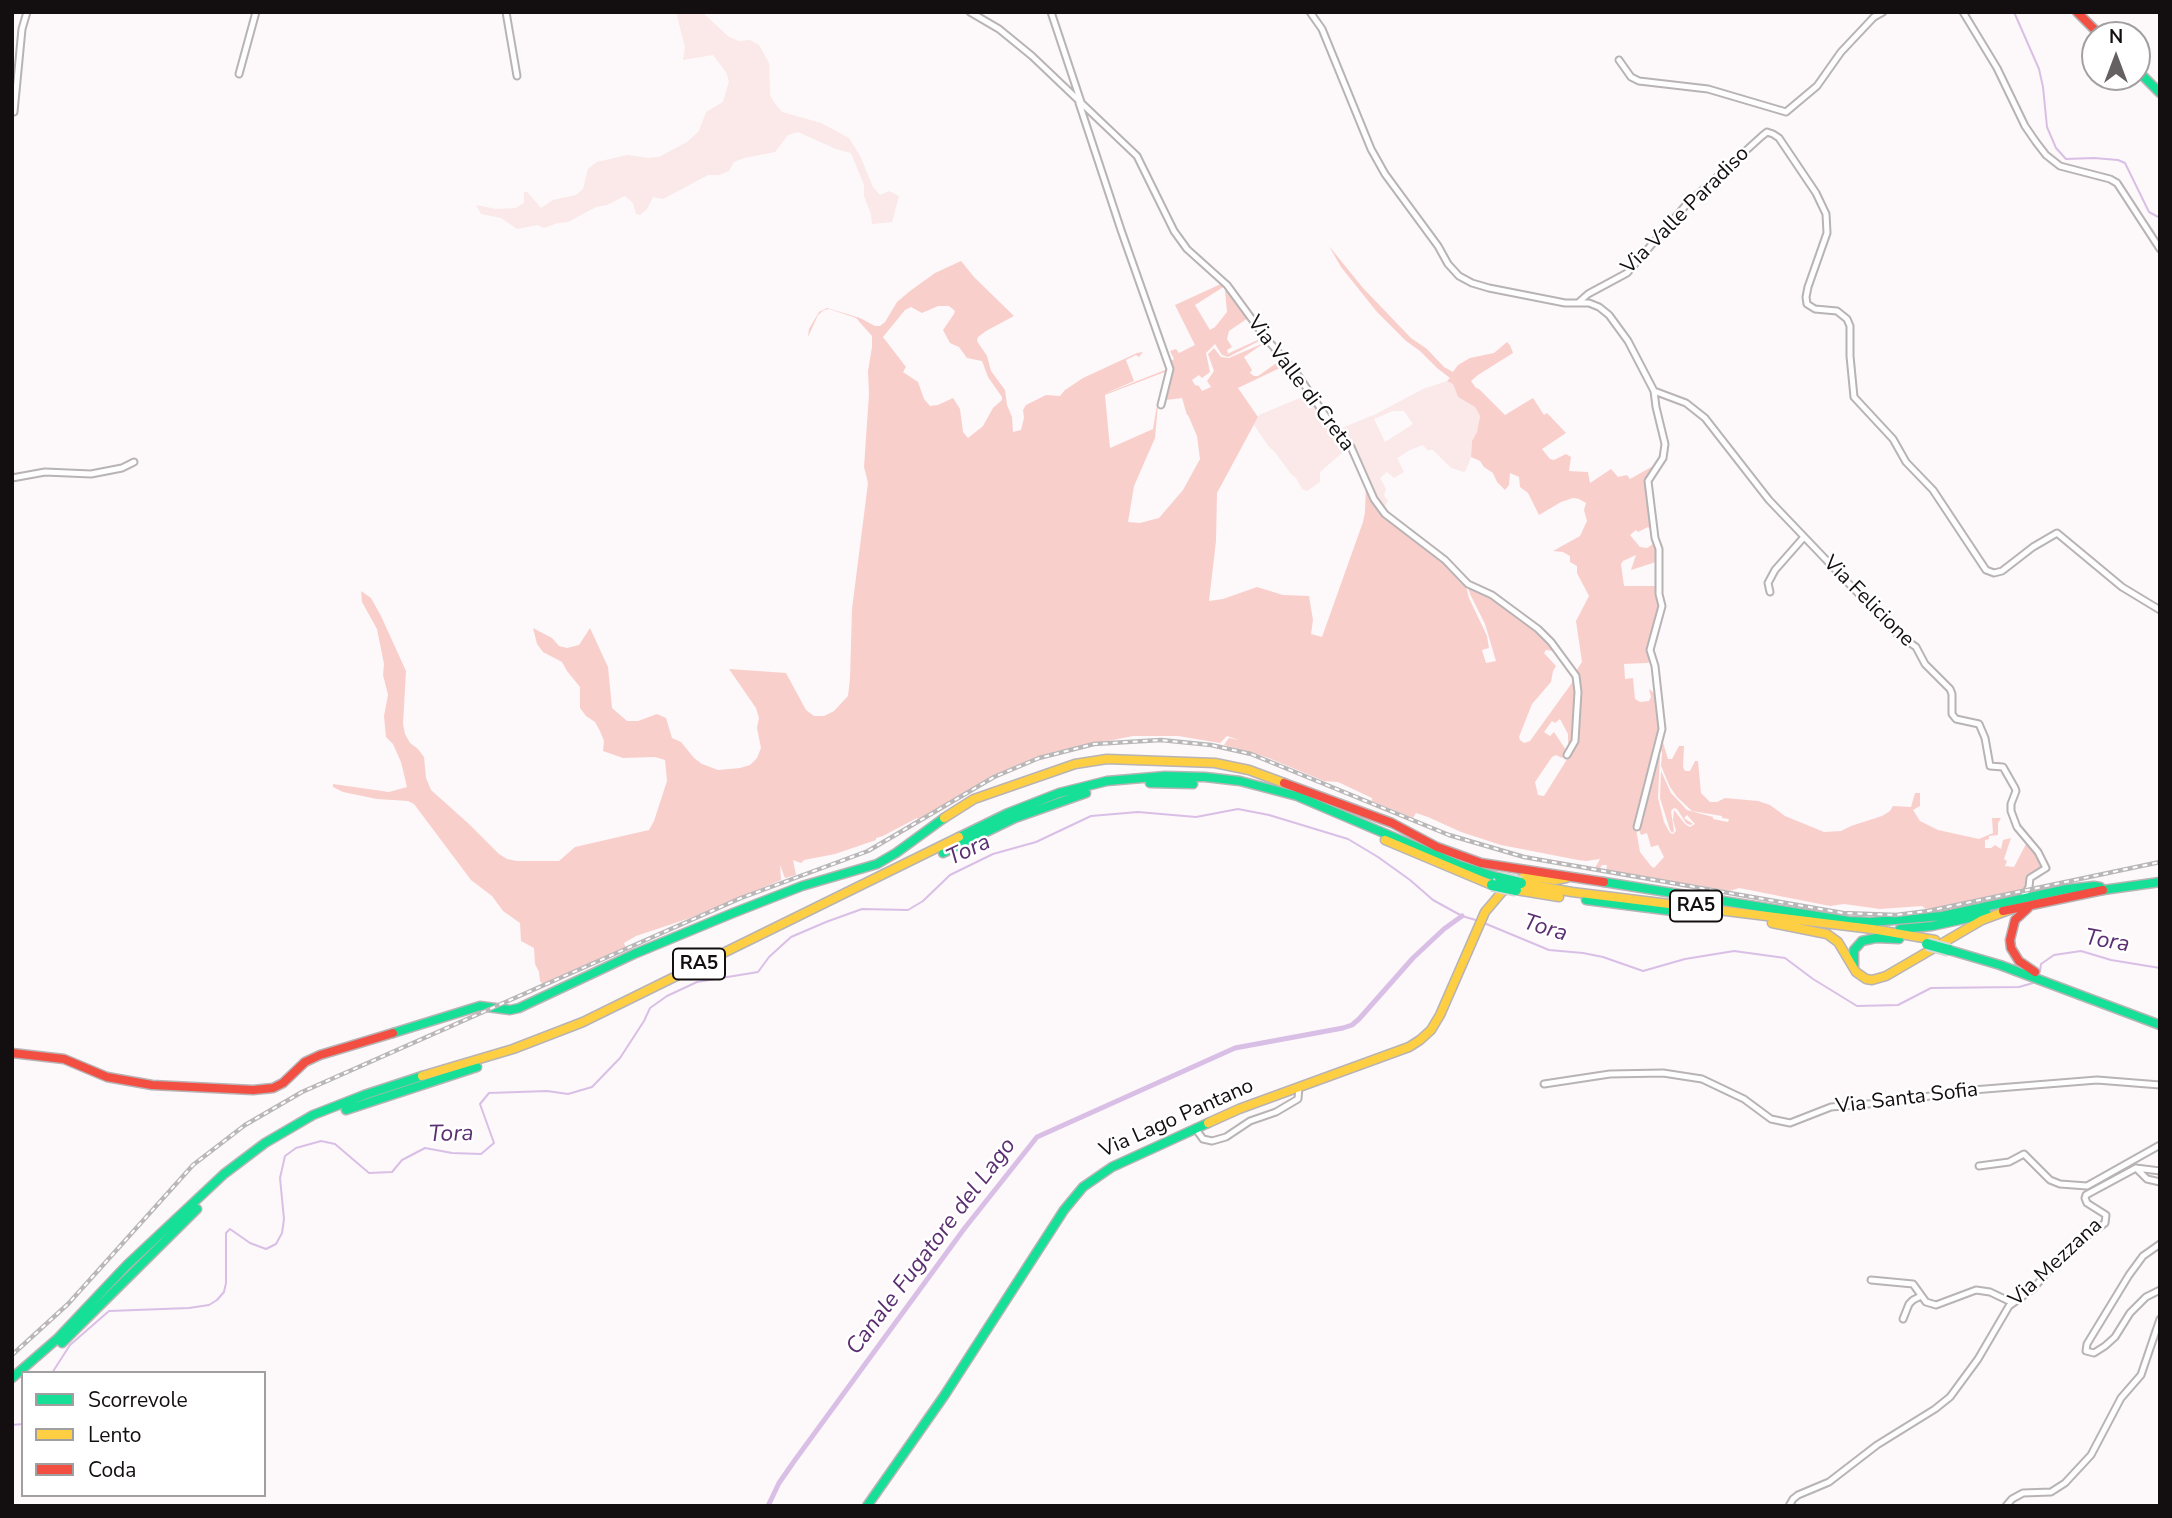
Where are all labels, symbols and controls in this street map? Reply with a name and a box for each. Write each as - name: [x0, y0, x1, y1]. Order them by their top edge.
- north arrow: [2081, 21, 2151, 91]
- text: N: [2109, 24, 2123, 50]
- street label: Via Valle Paradiso: [1617, 142, 1755, 280]
- street label: Via Valle di Creta: [1241, 311, 1359, 457]
- street label: Via Felicione: [1817, 551, 1919, 653]
- water label: Tora: [943, 829, 995, 873]
- road number: RA5: [1670, 890, 1722, 922]
- water label: Tora: [1519, 909, 1571, 949]
- water label: Tora: [2082, 924, 2132, 960]
- road number: RA5: [673, 948, 725, 980]
- street label: Via Lago Pantano: [1096, 1074, 1258, 1164]
- street label: Via Santa Sofia: [1834, 1078, 1980, 1120]
- water label: Tora: [428, 1121, 474, 1149]
- water label: Canale Fugatore del Lago: [841, 1133, 1023, 1361]
- street label: Via Mezzana: [2004, 1213, 2108, 1313]
- legend: [21, 1371, 266, 1497]
- text: Scorrevole: [88, 1386, 188, 1414]
- text: Lento: [88, 1421, 141, 1449]
- text: Coda: [88, 1456, 136, 1484]

